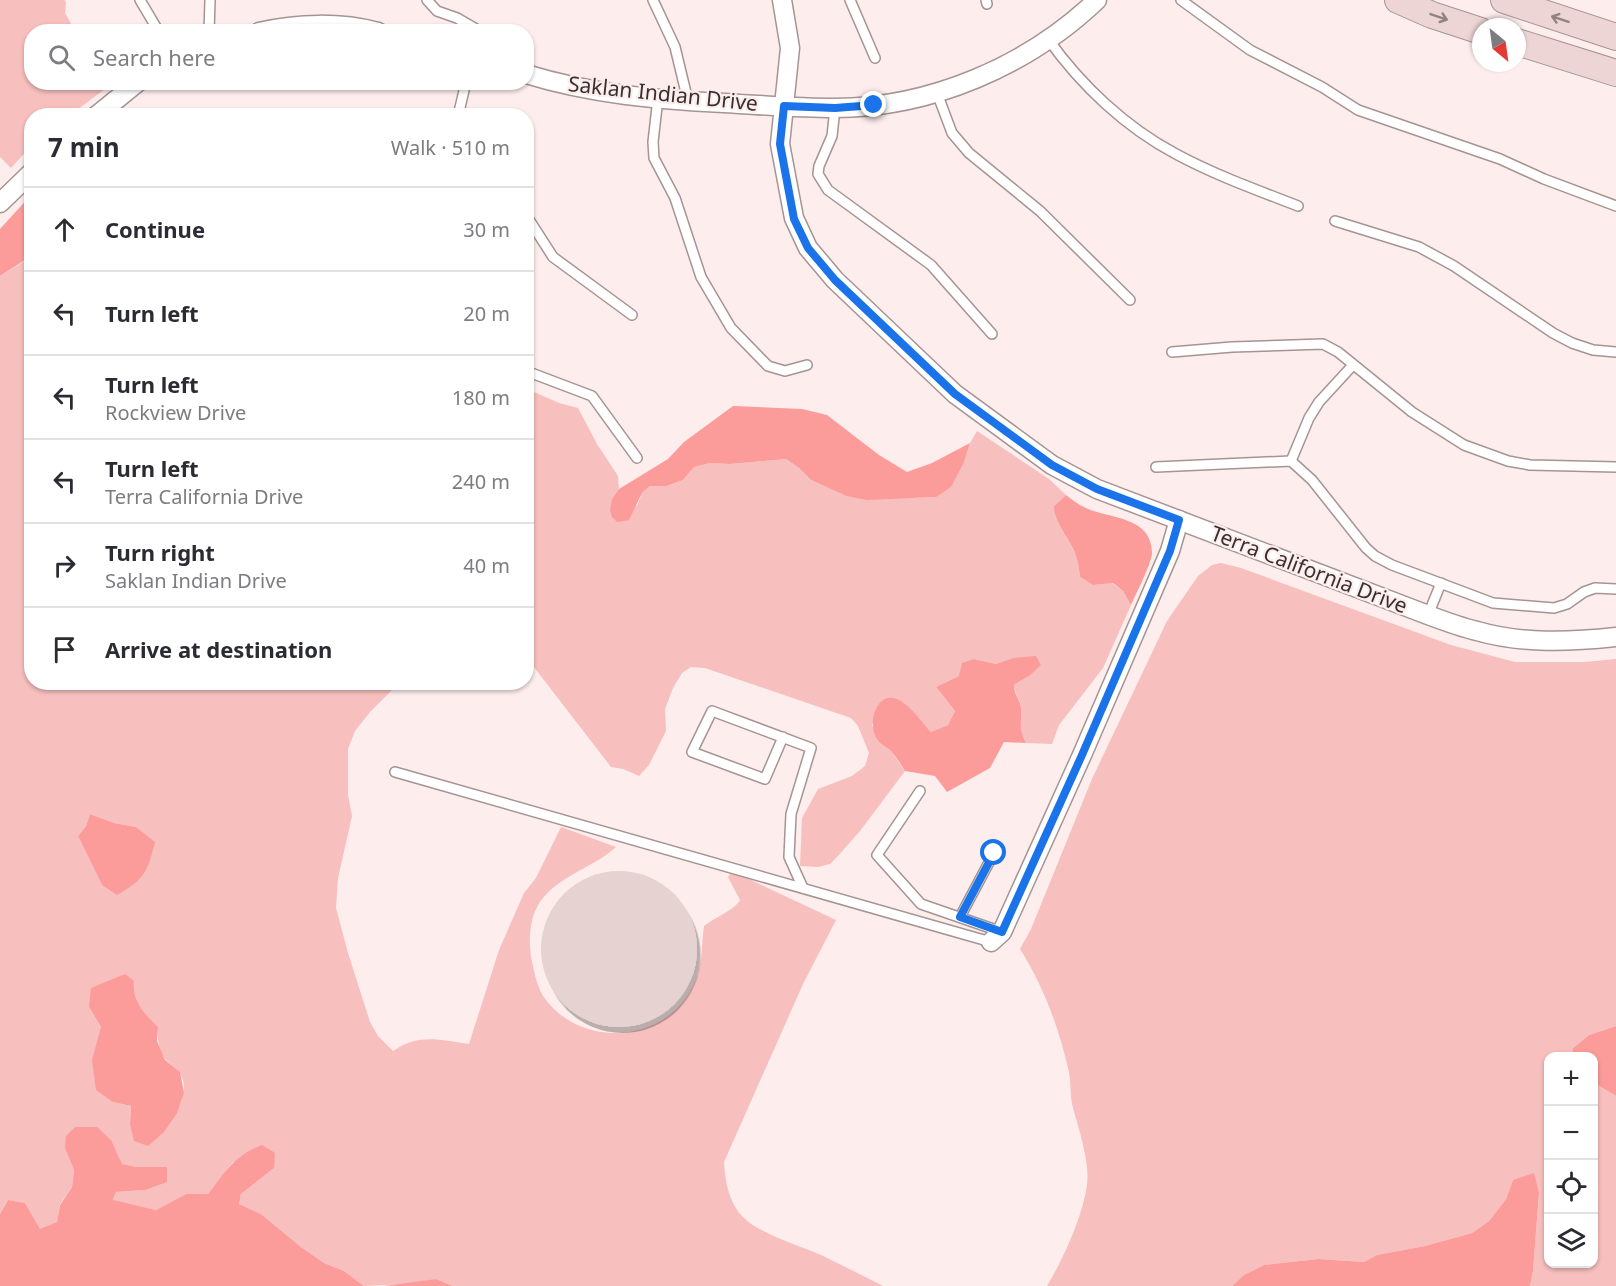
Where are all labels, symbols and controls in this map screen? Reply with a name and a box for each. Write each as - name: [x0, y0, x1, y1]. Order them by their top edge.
- one-way arrow: [1429, 13, 1448, 24]
- one-way arrow: [1551, 13, 1570, 24]
- north arrow: [1472, 18, 1526, 72]
- search box: [24, 24, 534, 90]
- icon: search: [45, 41, 78, 74]
- text: Search here: [93, 42, 215, 72]
- street label: Saklan Indian Drive: [567, 69, 759, 117]
- route end: [860, 91, 886, 117]
- text: 7 min: [48, 129, 120, 165]
- text: Walk · 510 m: [391, 134, 510, 161]
- icon: ahead: [48, 213, 81, 246]
- text: Continue: [105, 214, 205, 244]
- text: 30 m: [463, 216, 510, 243]
- icon: left: [48, 297, 81, 330]
- text: Turn left: [105, 298, 199, 328]
- text: 20 m: [463, 300, 510, 327]
- text: Turn left: [105, 369, 199, 399]
- icon: left: [48, 381, 81, 414]
- text: 180 m: [452, 384, 510, 411]
- text: Rockview Drive: [105, 399, 246, 426]
- text: Turn left: [105, 453, 199, 483]
- icon: left: [48, 465, 81, 498]
- text: 240 m: [452, 468, 510, 495]
- text: Terra California Drive: [105, 483, 303, 510]
- street label: Terra California Drive: [1207, 519, 1412, 619]
- text: Turn right: [105, 537, 215, 567]
- icon: right: [48, 549, 81, 582]
- text: 40 m: [463, 552, 510, 579]
- text: Saklan Indian Drive: [105, 567, 287, 594]
- icon: arrive: [48, 633, 81, 666]
- text: Arrive at destination: [105, 634, 332, 664]
- route start: [980, 839, 1006, 865]
- map controls: [1544, 1052, 1598, 1268]
- button: +: [1544, 1052, 1598, 1106]
- button: −: [1544, 1106, 1598, 1160]
- button: locate: [1544, 1160, 1598, 1214]
- button: layers: [1544, 1214, 1598, 1268]

